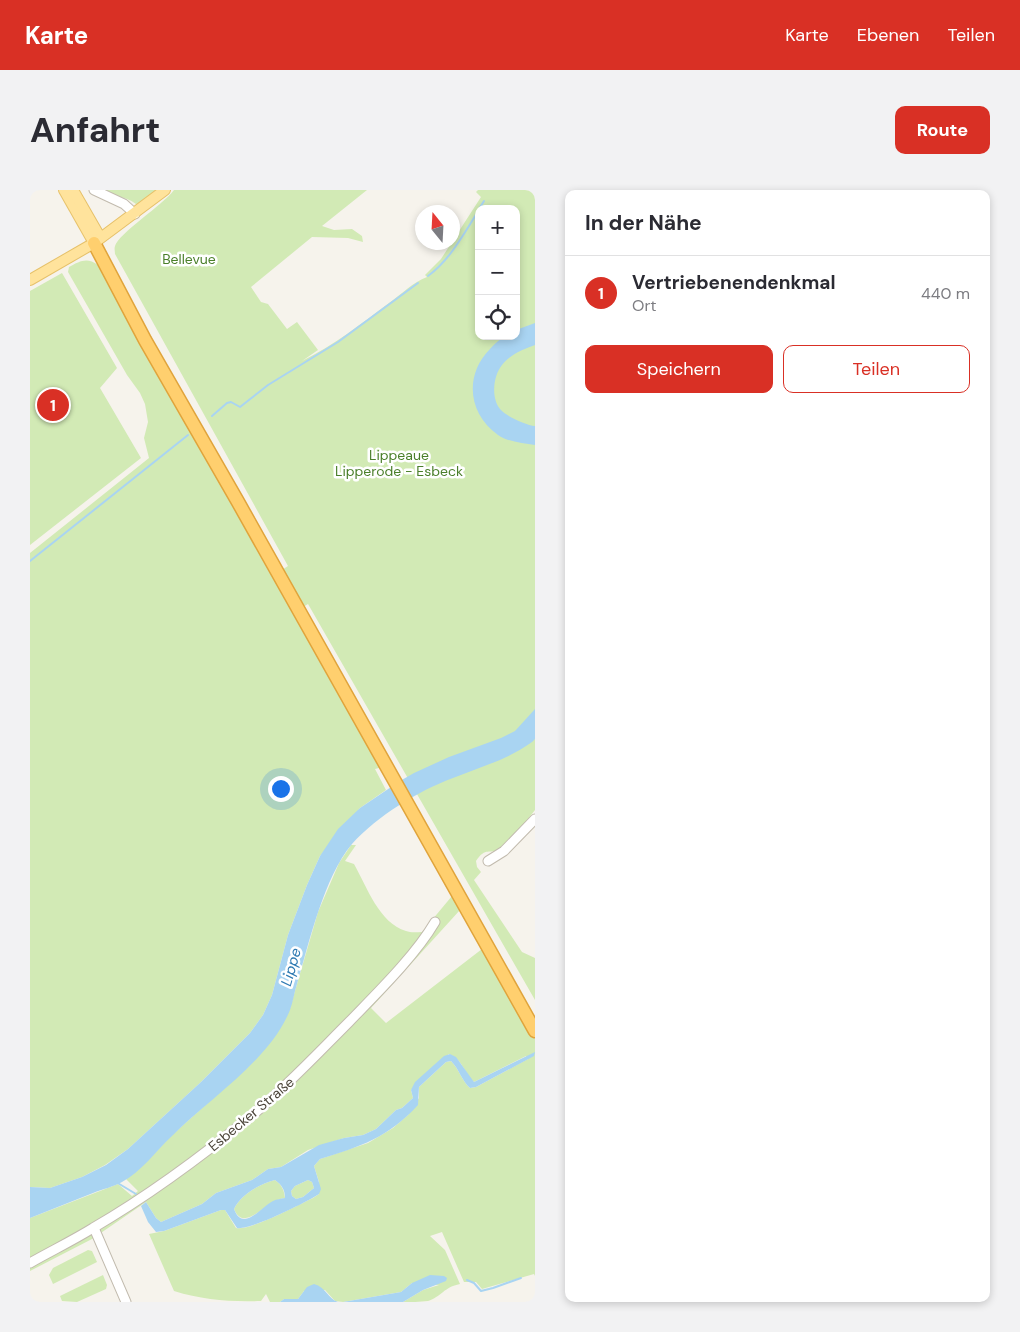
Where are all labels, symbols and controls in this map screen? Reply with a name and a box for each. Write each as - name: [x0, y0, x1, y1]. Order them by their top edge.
- text: Karte: [25, 20, 88, 51]
- text: Karte: [785, 23, 829, 47]
- text: Ebenen: [857, 23, 919, 47]
- text: Teilen: [947, 23, 995, 47]
- button: Route: [895, 106, 990, 154]
- text: Anfahrt: [30, 107, 160, 153]
- north arrow: [415, 205, 460, 250]
- map controls: [475, 205, 520, 340]
- button: +: [475, 205, 520, 250]
- text: In der Nähe: [585, 209, 702, 237]
- park label: Bellevue: [162, 250, 216, 268]
- button: −: [475, 250, 520, 295]
- text: Vertriebenendenkmal: [632, 270, 836, 295]
- text: 1: [598, 283, 604, 304]
- text: 440 m: [921, 283, 970, 304]
- button: locate: [475, 295, 520, 340]
- text: Ort: [632, 295, 657, 316]
- button: Speichern: [585, 345, 773, 393]
- button: Teilen: [783, 345, 970, 393]
- pin: 1: [37, 386, 69, 424]
- park label: Lippeaue Lipperode - Esbeck: [335, 446, 463, 480]
- your location: [268, 776, 294, 802]
- water label: Lippe: [276, 945, 306, 988]
- street label: Esbecker Straße: [204, 1073, 298, 1155]

